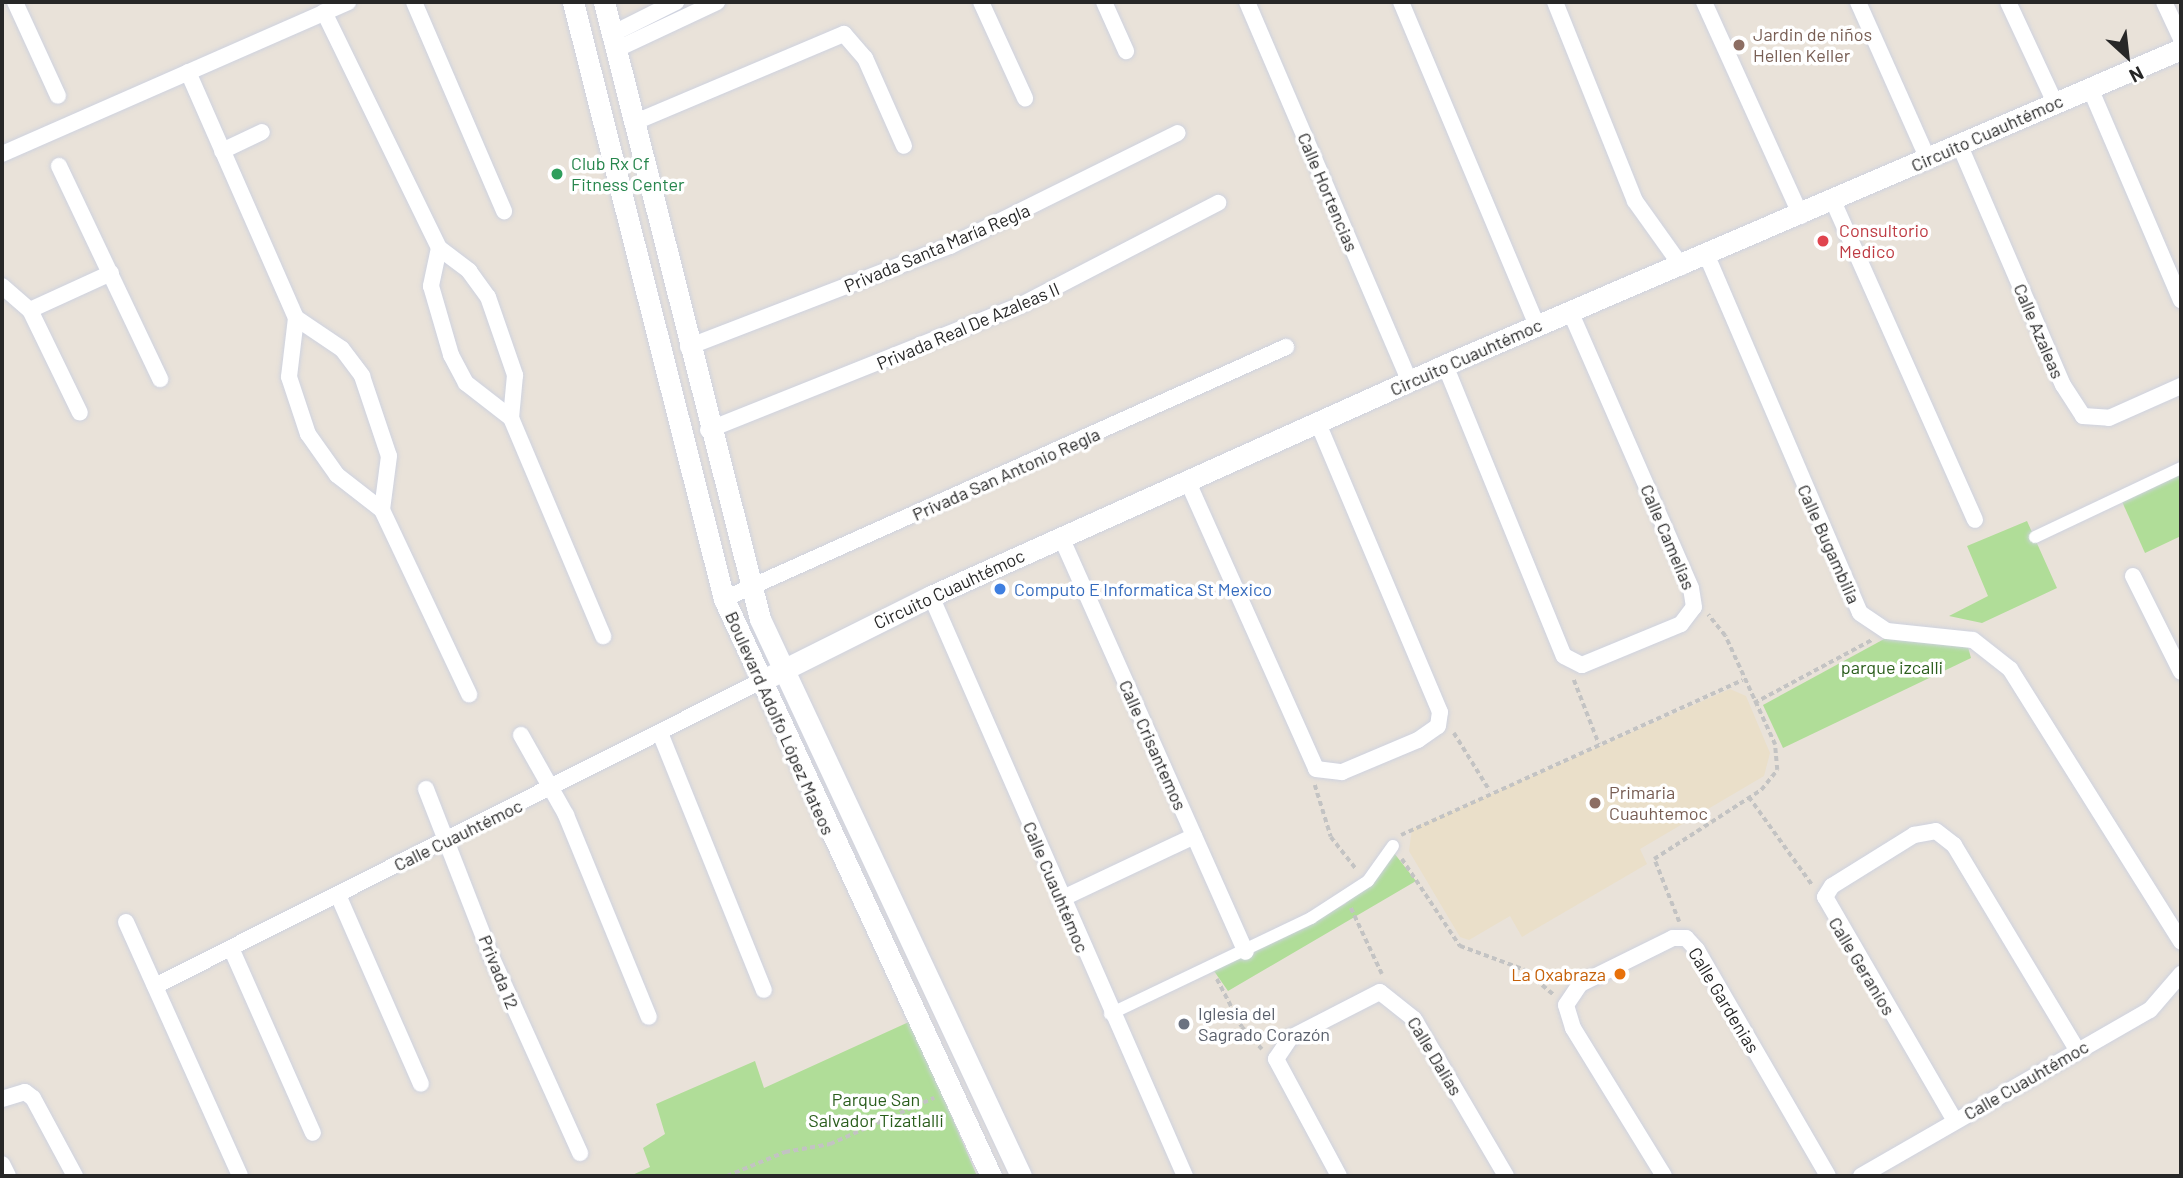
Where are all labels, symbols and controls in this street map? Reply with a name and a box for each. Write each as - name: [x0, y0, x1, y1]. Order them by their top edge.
- north arrow: [2092, 21, 2162, 91]
- place label: Jardin de niños Hellen Keller: [1753, 24, 1872, 66]
- marker: Jardin de niños Hellen Keller: [1731, 37, 1747, 53]
- text: N: [2126, 62, 2148, 88]
- street label: Circuito Cuauhtémoc: [1908, 90, 2066, 176]
- street label: Calle Hortencias: [1293, 129, 1363, 255]
- place label: Club Rx Cf Fitness Center: [571, 153, 685, 196]
- marker: Club Rx Cf Fitness Center: [549, 166, 565, 182]
- street label: Privada Santa María Regla: [841, 199, 1033, 297]
- place label: Consultorio Medico: [1839, 220, 1929, 262]
- marker: Consultorio Medico: [1813, 231, 1833, 251]
- street label: Privada Real De Azaleas II: [873, 278, 1063, 374]
- street label: Calle Azaleas: [2009, 280, 2069, 382]
- street label: Circuito Cuauhtémoc: [1387, 314, 1545, 400]
- street label: Privada San Antonio Regla: [909, 423, 1103, 525]
- street label: Calle Camelias: [1636, 481, 1700, 593]
- street label: Calle Bugambilia: [1793, 481, 1865, 607]
- street label: Circuito Cuauhtémoc: [870, 545, 1028, 633]
- place label: Computo E Informatica St Mexico: [1014, 578, 1272, 600]
- marker: Computo E Informatica St Mexico: [992, 581, 1008, 597]
- street label: Boulevard Adolfo López Mateos: [721, 608, 839, 838]
- park label: parque izcalli: [1841, 656, 1943, 678]
- street label: Calle Crisantemos: [1115, 677, 1191, 813]
- place label: Primaria Cuauhtemoc: [1609, 782, 1708, 824]
- street label: Calle Cuauhtémoc: [390, 795, 526, 875]
- marker: Primaria Cuauhtemoc: [1587, 795, 1603, 811]
- street label: Calle Cuauhtémoc: [1019, 818, 1093, 956]
- street label: Calle Geranios: [1824, 913, 1900, 1019]
- street label: Privada 12: [474, 932, 524, 1012]
- street label: Calle Gardenias: [1684, 943, 1764, 1057]
- place label: La Oxabraza: [1511, 963, 1606, 985]
- marker: La Oxabraza: [1612, 966, 1628, 982]
- place label: Iglesia del Sagrado Corazón: [1198, 1003, 1330, 1046]
- street label: Calle Dalias: [1403, 1013, 1467, 1099]
- marker: Iglesia del Sagrado Corazón: [1176, 1016, 1192, 1032]
- street label: Calle Cuauhtémoc: [1960, 1036, 2092, 1124]
- park label: Parque San Salvador Tizatlalli: [808, 1089, 944, 1132]

